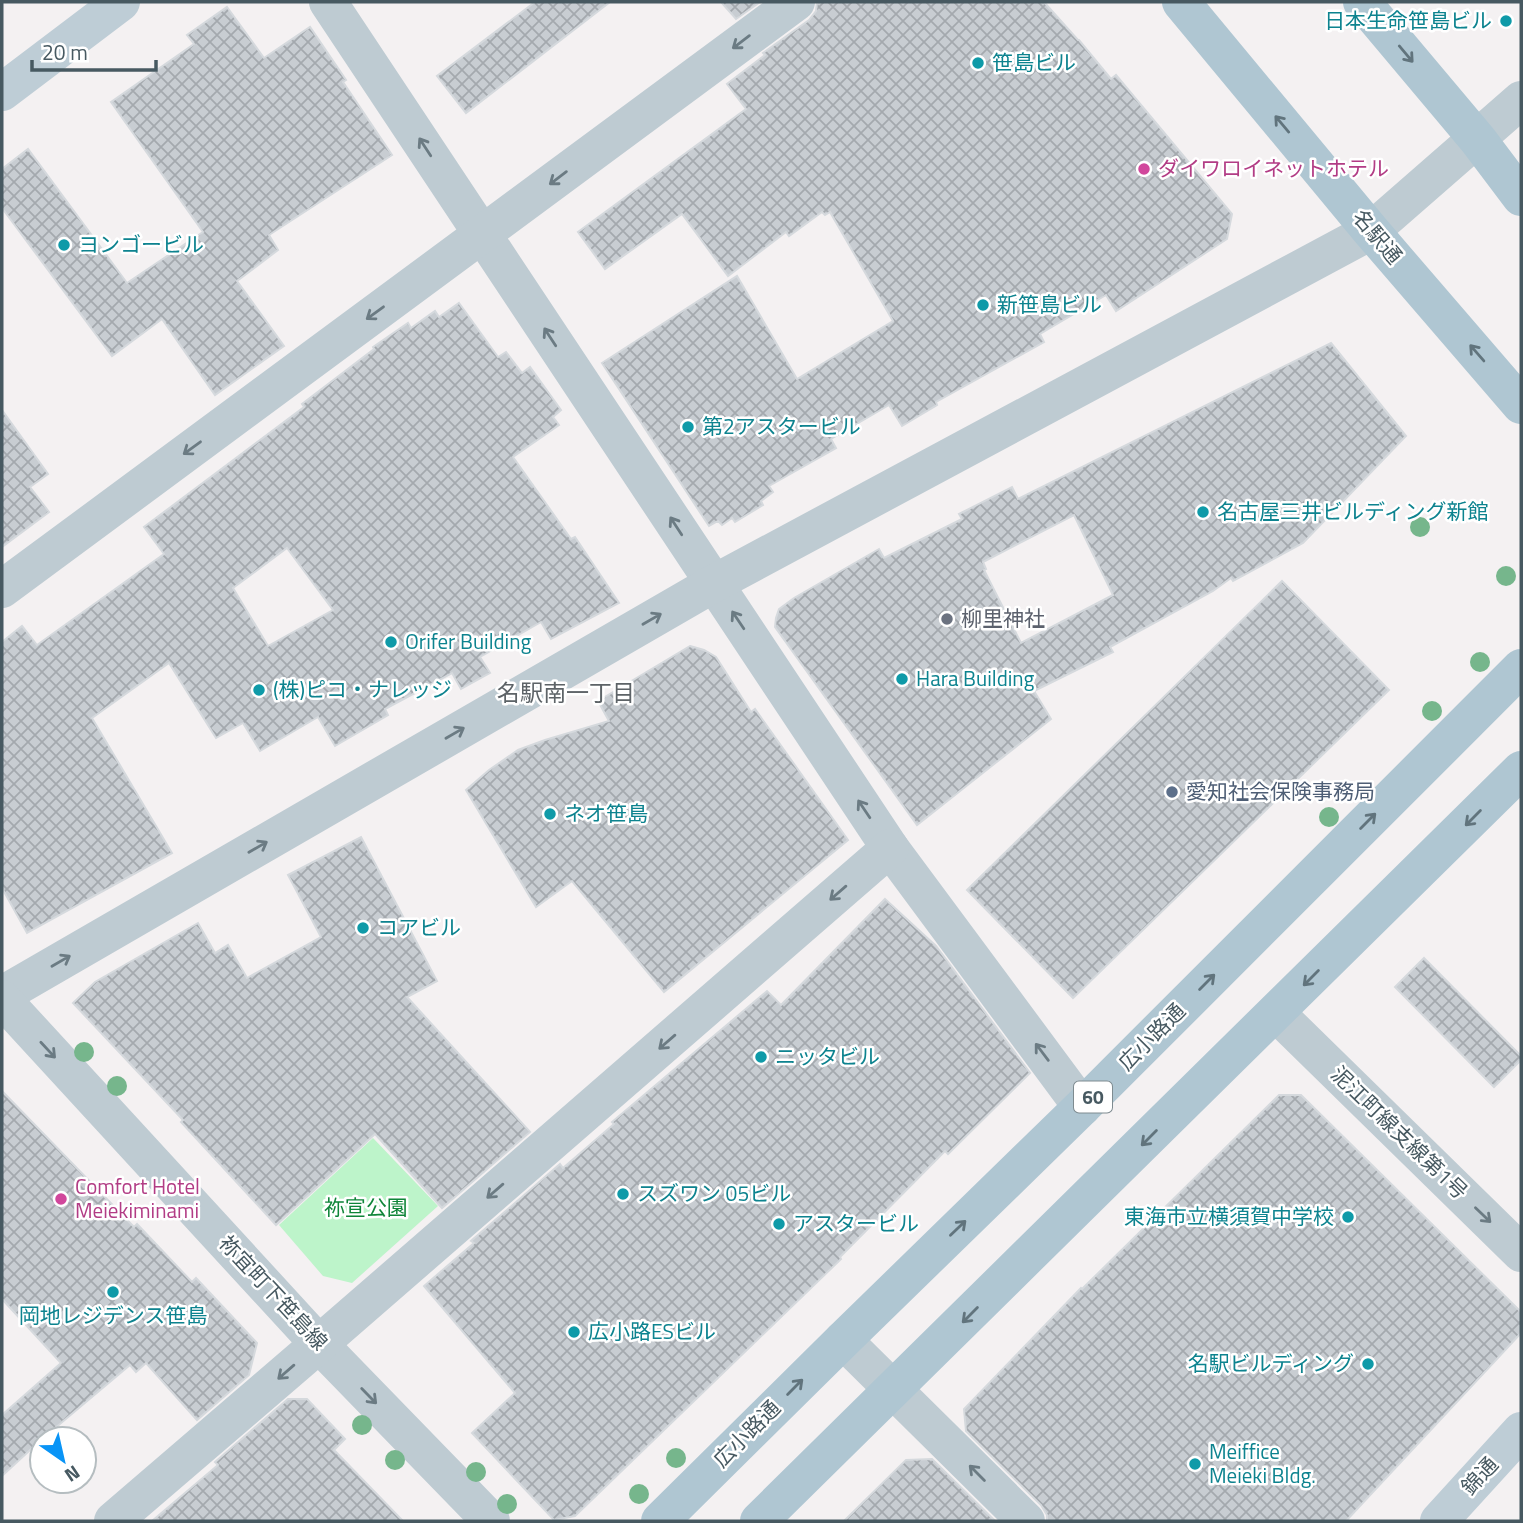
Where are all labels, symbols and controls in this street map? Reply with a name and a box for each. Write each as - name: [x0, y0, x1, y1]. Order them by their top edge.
- place label: 日本生命笹島ビル: [1324, 4, 1492, 36]
- marker: 日本生命笹島ビル: [1498, 13, 1514, 29]
- scale bar: [32, 28, 156, 72]
- one-way arrow: [732, 35, 751, 50]
- text: 20 m: [42, 36, 88, 68]
- one-way arrow: [1397, 45, 1413, 63]
- place label: 笹島ビル: [992, 46, 1076, 78]
- marker: 笹島ビル: [970, 55, 986, 71]
- one-way arrow: [1274, 115, 1290, 133]
- one-way arrow: [417, 138, 432, 157]
- place label: ダイワロイネットホテル: [1158, 152, 1389, 184]
- marker: ダイワロイネットホテル: [1136, 161, 1152, 177]
- one-way arrow: [549, 171, 568, 185]
- street label: 名駅通: [1345, 202, 1410, 271]
- place label: ヨンゴービル: [78, 228, 204, 260]
- marker: ヨンゴービル: [56, 237, 72, 253]
- place label: 新笹島ビル: [997, 288, 1102, 320]
- marker: 新笹島ビル: [975, 297, 991, 313]
- one-way arrow: [366, 306, 385, 320]
- one-way arrow: [543, 328, 557, 347]
- one-way arrow: [1469, 345, 1485, 363]
- place label: 第2アスタービル: [702, 410, 861, 442]
- marker: 第2アスタービル: [680, 419, 696, 435]
- one-way arrow: [183, 441, 202, 456]
- place label: 名古屋三井ビルディング新館: [1217, 495, 1489, 527]
- marker: 名古屋三井ビルディング新館: [1195, 504, 1211, 520]
- one-way arrow: [668, 517, 682, 537]
- place label: 柳里神社: [961, 602, 1045, 634]
- one-way arrow: [731, 611, 745, 630]
- marker: 柳里神社: [939, 611, 955, 627]
- one-way arrow: [641, 612, 661, 626]
- place label: Orifer Building: [405, 625, 531, 657]
- marker: Orifer Building: [383, 634, 399, 650]
- place label: Hara Building: [916, 662, 1035, 694]
- marker: Hara Building: [894, 671, 910, 687]
- place label: (株)ピコ・ナレッジ: [273, 673, 452, 705]
- district label: 名駅南一丁目: [497, 675, 635, 710]
- marker: (株)ピコ・ナレッジ: [251, 682, 267, 698]
- one-way arrow: [444, 726, 464, 740]
- place label: 愛知社会保険事務局: [1186, 775, 1375, 807]
- marker: 愛知社会保険事務局: [1164, 784, 1180, 800]
- place label: ネオ笹島: [564, 797, 648, 829]
- one-way arrow: [857, 800, 871, 819]
- marker: ネオ笹島: [542, 806, 558, 822]
- one-way arrow: [1464, 809, 1481, 826]
- one-way arrow: [1359, 813, 1376, 830]
- one-way arrow: [247, 840, 267, 854]
- one-way arrow: [830, 885, 848, 901]
- place label: コアビル: [377, 911, 461, 943]
- marker: コアビル: [355, 920, 371, 936]
- one-way arrow: [50, 954, 70, 968]
- one-way arrow: [1303, 970, 1320, 987]
- one-way arrow: [1198, 974, 1215, 991]
- street label: 広小路通: [1110, 995, 1192, 1077]
- one-way arrow: [658, 1034, 676, 1050]
- place label: ニッタビル: [775, 1040, 880, 1072]
- one-way arrow: [40, 1041, 56, 1059]
- one-way arrow: [1034, 1043, 1049, 1062]
- marker: ニッタビル: [753, 1049, 769, 1065]
- street label: 泥江町線支線第1号: [1324, 1058, 1475, 1206]
- road number: 60: [1074, 1082, 1112, 1112]
- one-way arrow: [1141, 1129, 1158, 1146]
- place label: Comfort Hotel Meiekiminami: [75, 1170, 200, 1226]
- place label: スズワン 05ビル: [637, 1177, 791, 1209]
- one-way arrow: [487, 1183, 505, 1199]
- marker: スズワン 05ビル: [615, 1186, 631, 1202]
- marker: Comfort Hotel Meiekiminami: [53, 1191, 69, 1207]
- park label: 祢宣公園: [324, 1191, 408, 1223]
- place label: 東海市立横須賀中学校: [1124, 1200, 1334, 1232]
- one-way arrow: [1474, 1206, 1491, 1223]
- place label: アスタービル: [793, 1207, 919, 1239]
- marker: 東海市立横須賀中学校: [1340, 1209, 1356, 1225]
- marker: アスタービル: [771, 1216, 787, 1232]
- one-way arrow: [949, 1220, 966, 1237]
- street label: 祢宜町下笹島線: [212, 1228, 336, 1357]
- marker: 岡地レジデンス笹島: [105, 1284, 121, 1300]
- place label: 岡地レジデンス笹島: [19, 1299, 207, 1331]
- one-way arrow: [962, 1306, 979, 1323]
- place label: 広小路ESビル: [588, 1315, 716, 1347]
- marker: 広小路ESビル: [566, 1324, 582, 1340]
- place label: 名駅ビルディング: [1187, 1347, 1354, 1379]
- marker: 名駅ビルディング: [1360, 1356, 1376, 1372]
- one-way arrow: [278, 1364, 296, 1380]
- one-way arrow: [786, 1379, 803, 1396]
- one-way arrow: [361, 1387, 378, 1404]
- street label: 広小路通: [705, 1392, 787, 1474]
- north arrow: [28, 1425, 98, 1495]
- place label: Meiffice Meieki Bldg.: [1209, 1435, 1316, 1491]
- street label: 錦通: [1453, 1449, 1505, 1502]
- marker: Meiffice Meieki Bldg.: [1187, 1456, 1203, 1472]
- text: N: [59, 1459, 86, 1490]
- one-way arrow: [969, 1465, 986, 1482]

